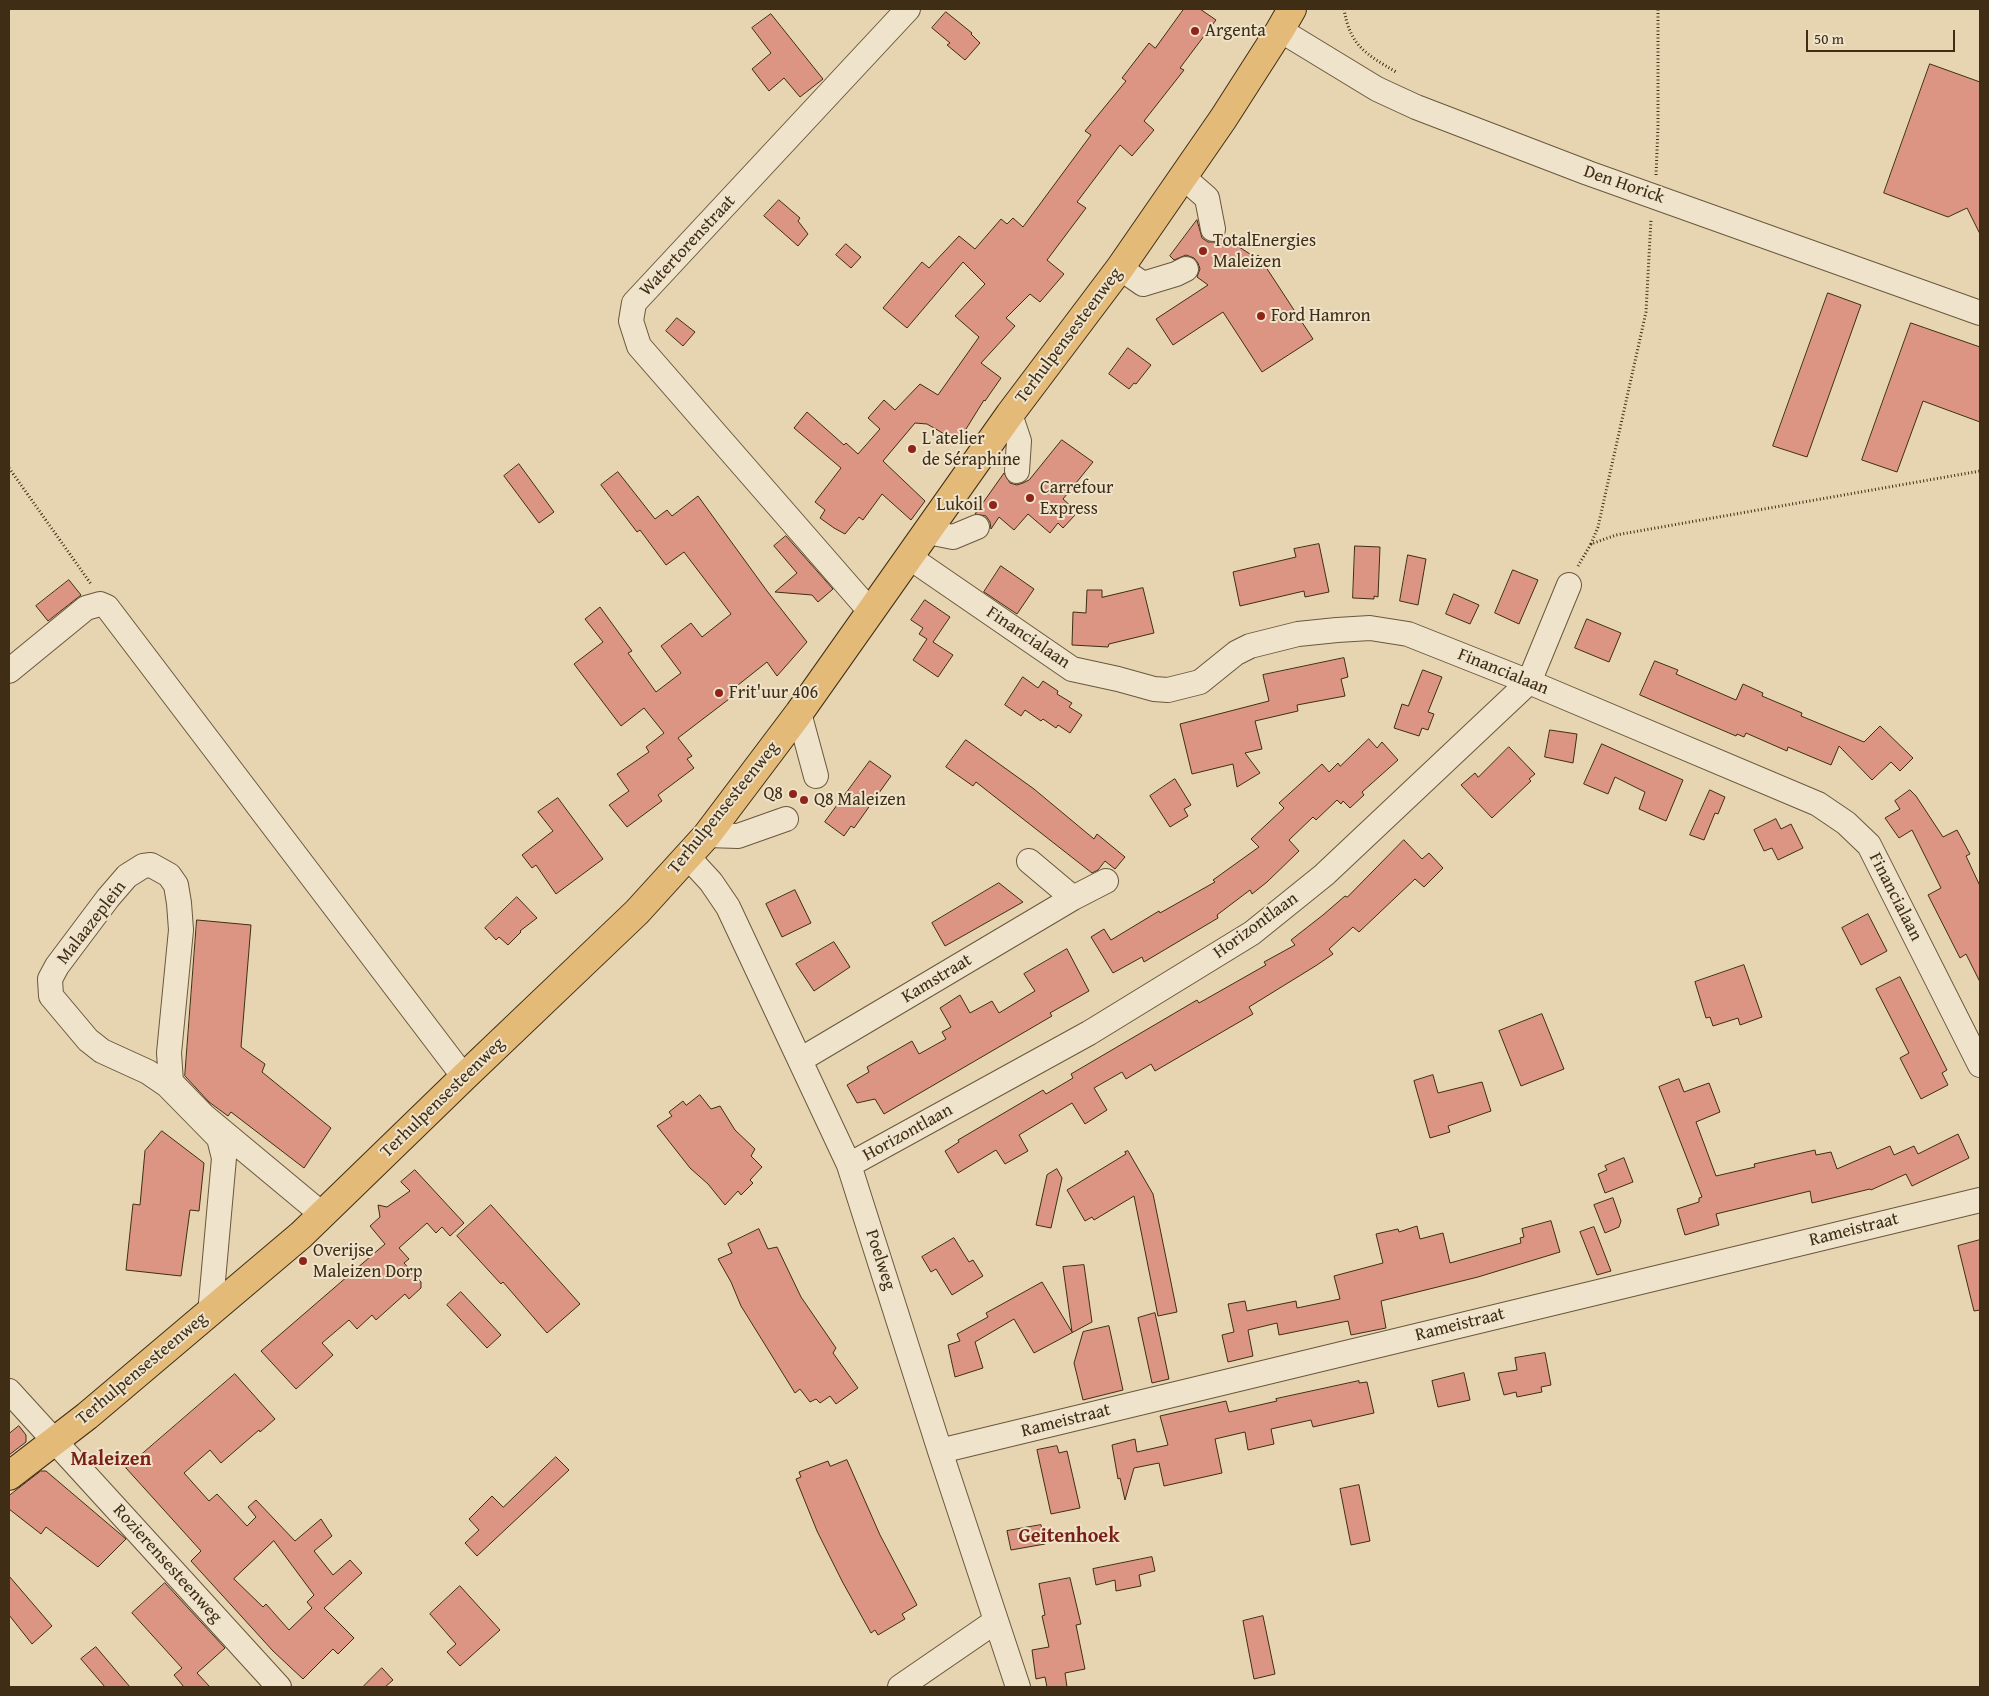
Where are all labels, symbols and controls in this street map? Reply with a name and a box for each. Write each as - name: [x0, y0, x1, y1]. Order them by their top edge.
- place label: Argenta: [1205, 20, 1266, 42]
- scale bar: [1809, 20, 1958, 52]
- marker: Argenta: [1189, 25, 1201, 37]
- text: 50 m: [1814, 28, 1844, 49]
- street label: Den Horick: [1581, 161, 1667, 209]
- street label: Watertorenstraat: [636, 191, 740, 301]
- place label: TotalEnergies Maleizen: [1213, 230, 1316, 272]
- marker: TotalEnergies Maleizen: [1197, 245, 1209, 257]
- street label: Terhulpensesteenweg: [1011, 264, 1127, 408]
- place label: Ford Hamron: [1271, 305, 1371, 327]
- marker: Ford Hamron: [1255, 310, 1267, 322]
- place label: L'atelier de Séraphine: [922, 428, 1020, 470]
- marker: L'atelier de Séraphine: [906, 443, 918, 455]
- place label: Carrefour Express: [1040, 477, 1113, 520]
- marker: Carrefour Express: [1024, 492, 1036, 504]
- place label: Lukoil: [936, 494, 983, 516]
- marker: Lukoil: [987, 499, 999, 511]
- street label: Financialaan: [982, 602, 1074, 674]
- street label: Financialaan: [1454, 644, 1552, 700]
- place label: Frit'uur 406: [729, 682, 818, 704]
- marker: Frit'uur 406: [713, 687, 725, 699]
- street label: Terhulpensesteenweg: [664, 737, 784, 879]
- place label: Q8: [763, 783, 783, 805]
- marker: Q8: [787, 788, 799, 800]
- place label: Q8 Maleizen: [814, 789, 906, 811]
- marker: Q8 Maleizen: [798, 794, 810, 806]
- street label: Financialaan: [1864, 849, 1926, 945]
- street label: Malaazeplein: [53, 877, 131, 969]
- street label: Horizontlaan: [1209, 888, 1303, 964]
- street label: Kamstraat: [898, 950, 976, 1008]
- street label: Terhulpensesteenweg: [376, 1033, 510, 1163]
- street label: Horizontlaan: [859, 1099, 957, 1167]
- street label: Rameistraat: [1807, 1208, 1901, 1252]
- street label: Poelweg: [860, 1227, 900, 1293]
- place label: Overijse Maleizen Dorp: [313, 1240, 422, 1282]
- marker: Overijse Maleizen Dorp: [297, 1255, 309, 1267]
- street label: Rameistraat: [1413, 1303, 1507, 1347]
- street label: Terhulpensesteenweg: [72, 1308, 212, 1430]
- street label: Rameistraat: [1019, 1399, 1113, 1443]
- district label: Maleizen: [71, 1448, 151, 1472]
- street label: Rozierensesteenweg: [108, 1500, 226, 1628]
- district label: Geitenhoek: [1018, 1525, 1120, 1549]

